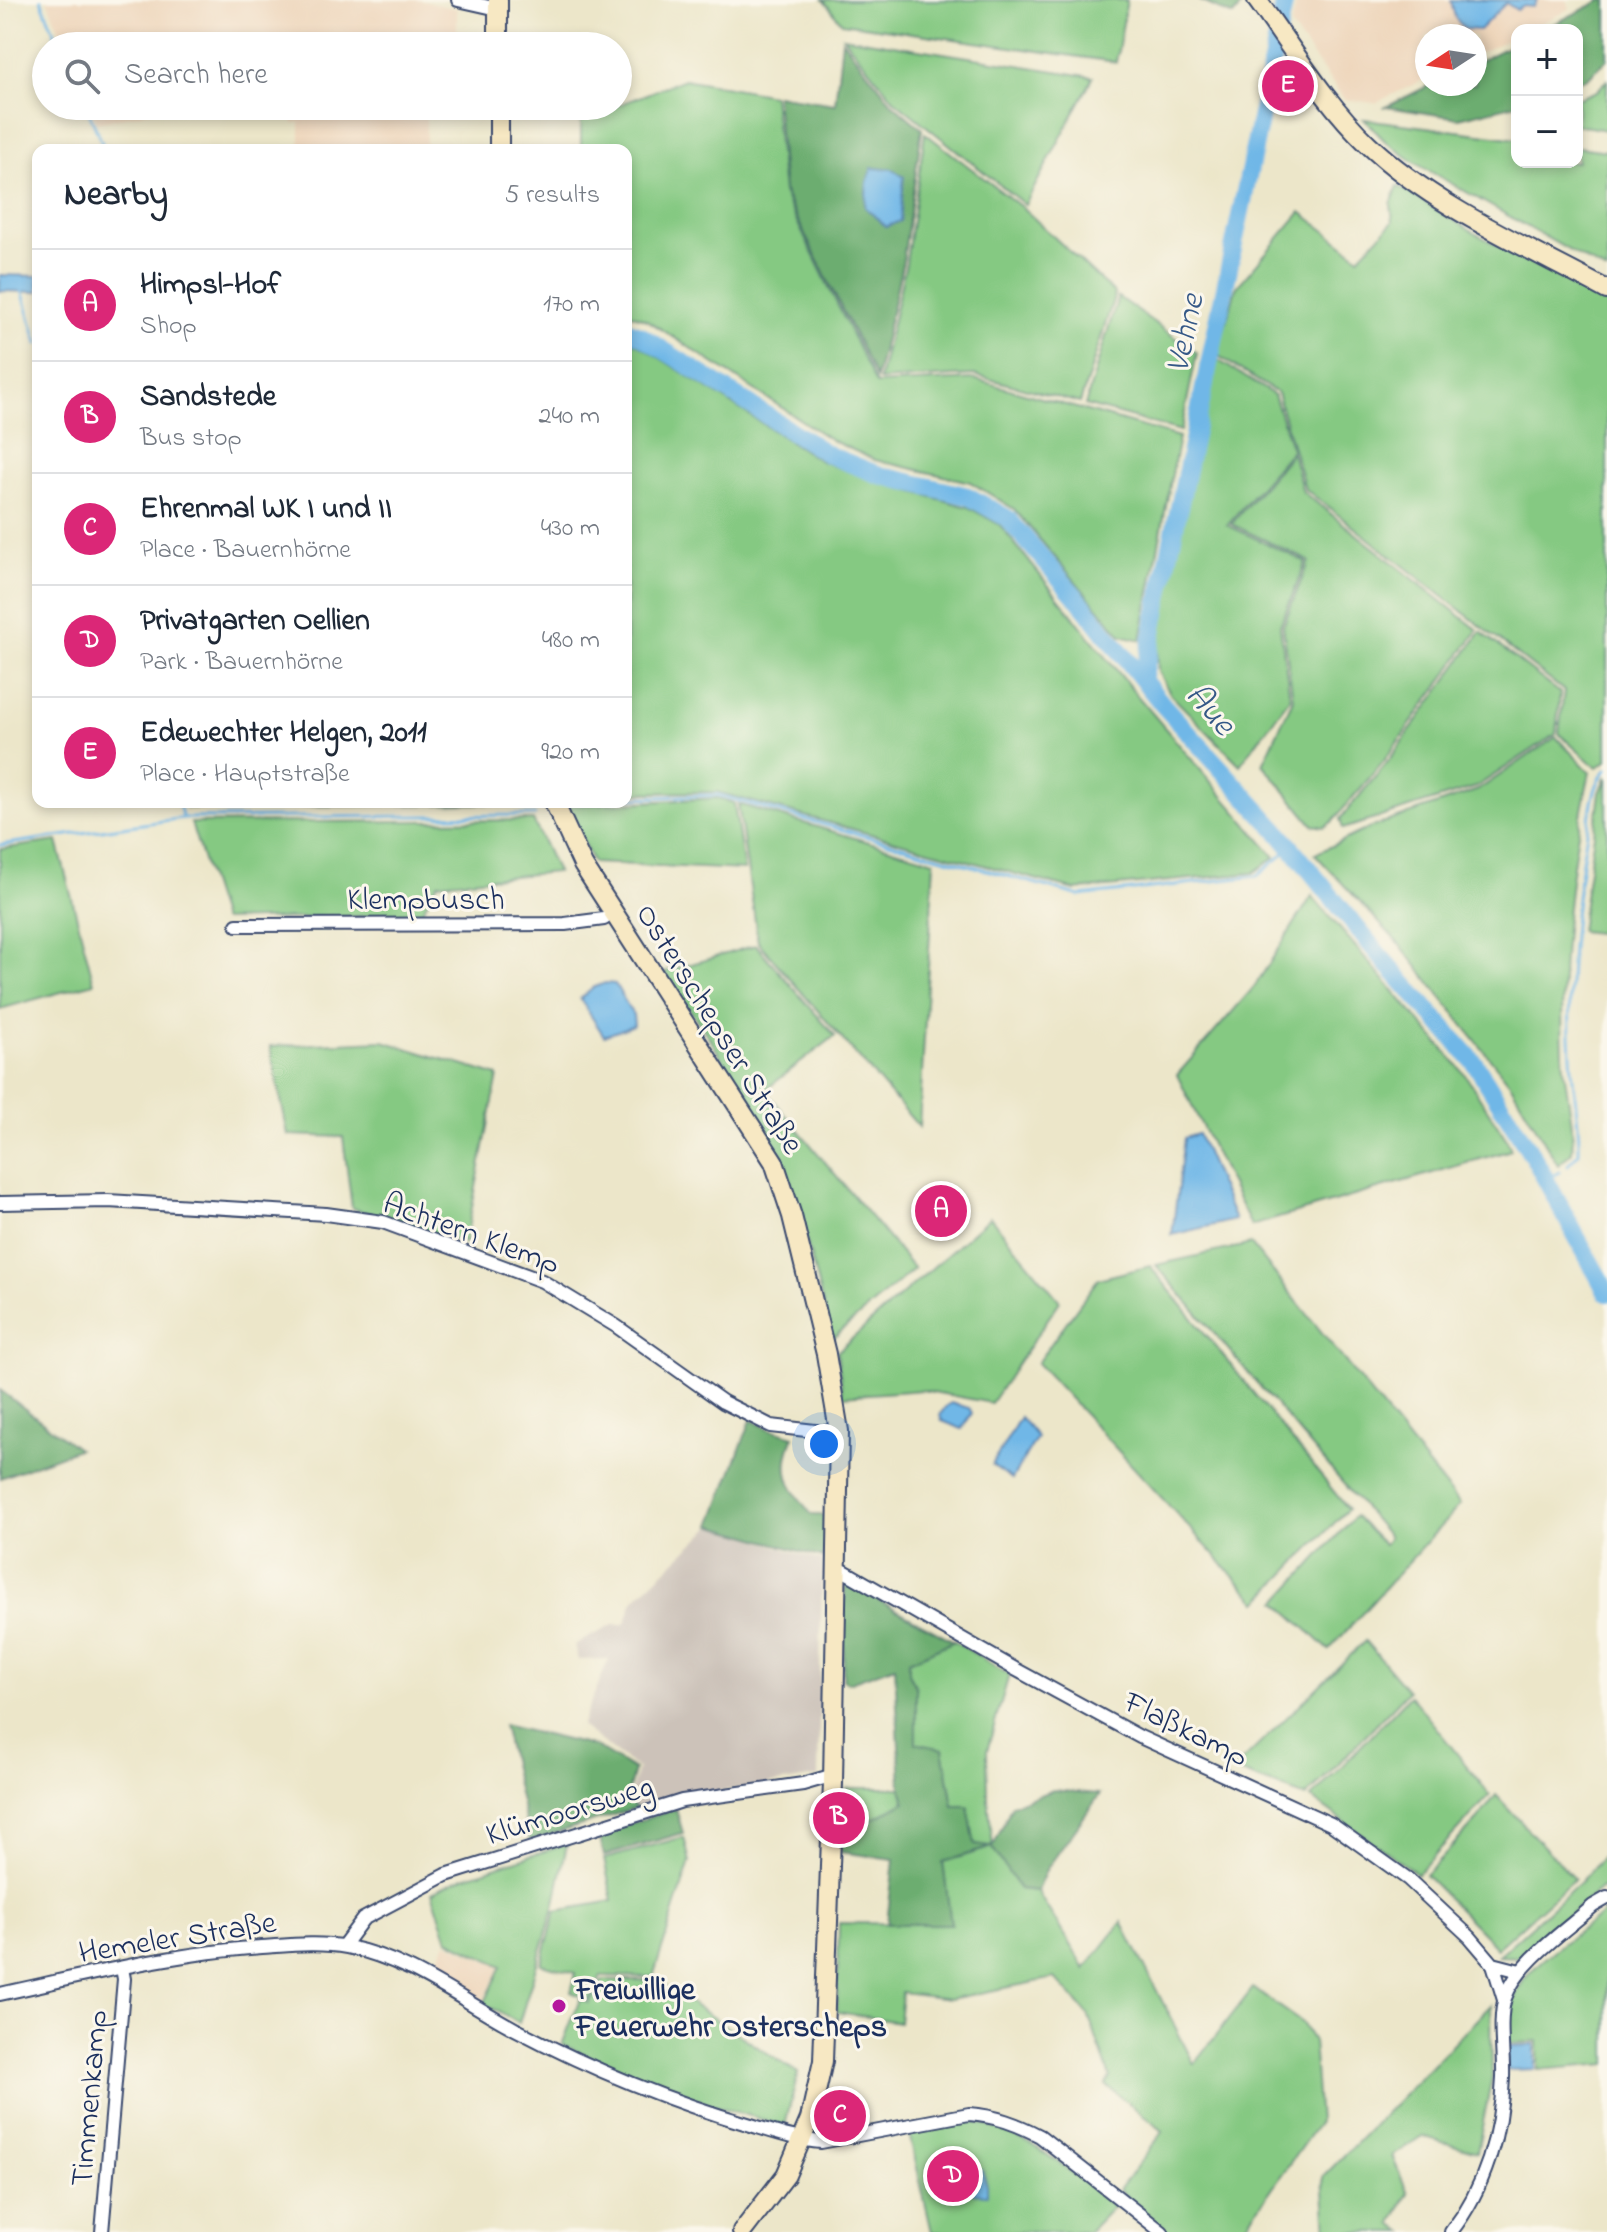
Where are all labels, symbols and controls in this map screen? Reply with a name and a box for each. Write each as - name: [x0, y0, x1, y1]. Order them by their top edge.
- north arrow: [1415, 24, 1487, 96]
- map controls: [1511, 24, 1583, 168]
- button: +: [1511, 24, 1583, 96]
- search box: [32, 32, 632, 120]
- icon: search: [60, 54, 104, 98]
- text: Search here: [124, 54, 268, 98]
- pin: E: [1262, 56, 1314, 116]
- button: −: [1511, 96, 1583, 168]
- text: Nearby: [64, 171, 168, 221]
- text: 5 results: [505, 177, 600, 215]
- text: Himpsl-Hof: [140, 264, 281, 308]
- text: A: [82, 286, 98, 324]
- text: 170 m: [543, 286, 600, 324]
- water label: Vehne: [1154, 288, 1220, 378]
- text: Shop: [140, 308, 197, 346]
- text: Sandstede: [140, 376, 276, 420]
- text: B: [81, 398, 99, 436]
- text: 240 m: [538, 398, 600, 436]
- text: Bus stop: [140, 420, 242, 458]
- text: Ehrenmal WK I und II: [140, 488, 392, 532]
- text: C: [83, 510, 97, 548]
- text: 430 m: [541, 510, 600, 548]
- text: Place · Bauernhörne: [140, 532, 351, 570]
- text: Privatgarten Oellien: [140, 600, 370, 644]
- text: D: [80, 622, 100, 660]
- text: 480 m: [542, 622, 600, 660]
- text: Park · Bauernhörne: [140, 644, 343, 682]
- water label: Aue: [1172, 673, 1247, 749]
- text: Edewechter Helgen, 2011: [140, 712, 427, 756]
- text: E: [82, 734, 98, 772]
- text: 920 m: [541, 734, 600, 772]
- text: Place · Hauptstraße: [140, 756, 350, 794]
- street label: Klempbusch: [347, 878, 505, 925]
- street label: Osterschepser Straße: [622, 895, 815, 1165]
- pin: A: [915, 1181, 967, 1241]
- street label: Achtern Klemp: [376, 1182, 566, 1289]
- your location: [804, 1424, 844, 1464]
- street label: Flaßkamp: [1114, 1680, 1256, 1782]
- street label: Klümoorsweg: [480, 1765, 660, 1860]
- pin: B: [813, 1788, 865, 1848]
- street label: Hemeler Straße: [75, 1901, 280, 1978]
- place label: Freiwillige Feuerwehr Osterscheps: [573, 1968, 887, 2052]
- marker: Freiwillige Feuerwehr Osterscheps: [550, 1997, 568, 2015]
- street label: Timmenkamp: [60, 2008, 123, 2189]
- pin: C: [814, 2086, 866, 2146]
- pin: D: [927, 2146, 979, 2206]

